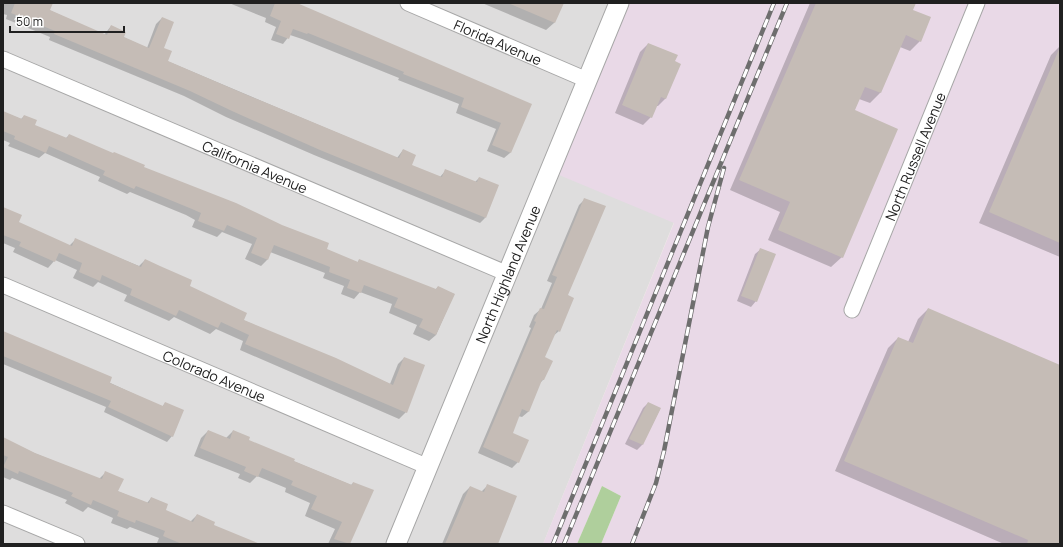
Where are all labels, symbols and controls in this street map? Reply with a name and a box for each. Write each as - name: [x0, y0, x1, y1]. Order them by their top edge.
- scale bar: [10, 8, 124, 34]
- text: 50 m: [16, 13, 43, 30]
- street label: Florida Avenue: [451, 14, 545, 69]
- street label: North Russell Avenue: [880, 89, 949, 223]
- street label: California Avenue: [200, 136, 311, 197]
- street label: North Highland Avenue: [470, 202, 544, 346]
- street label: Colorado Avenue: [160, 345, 269, 406]

